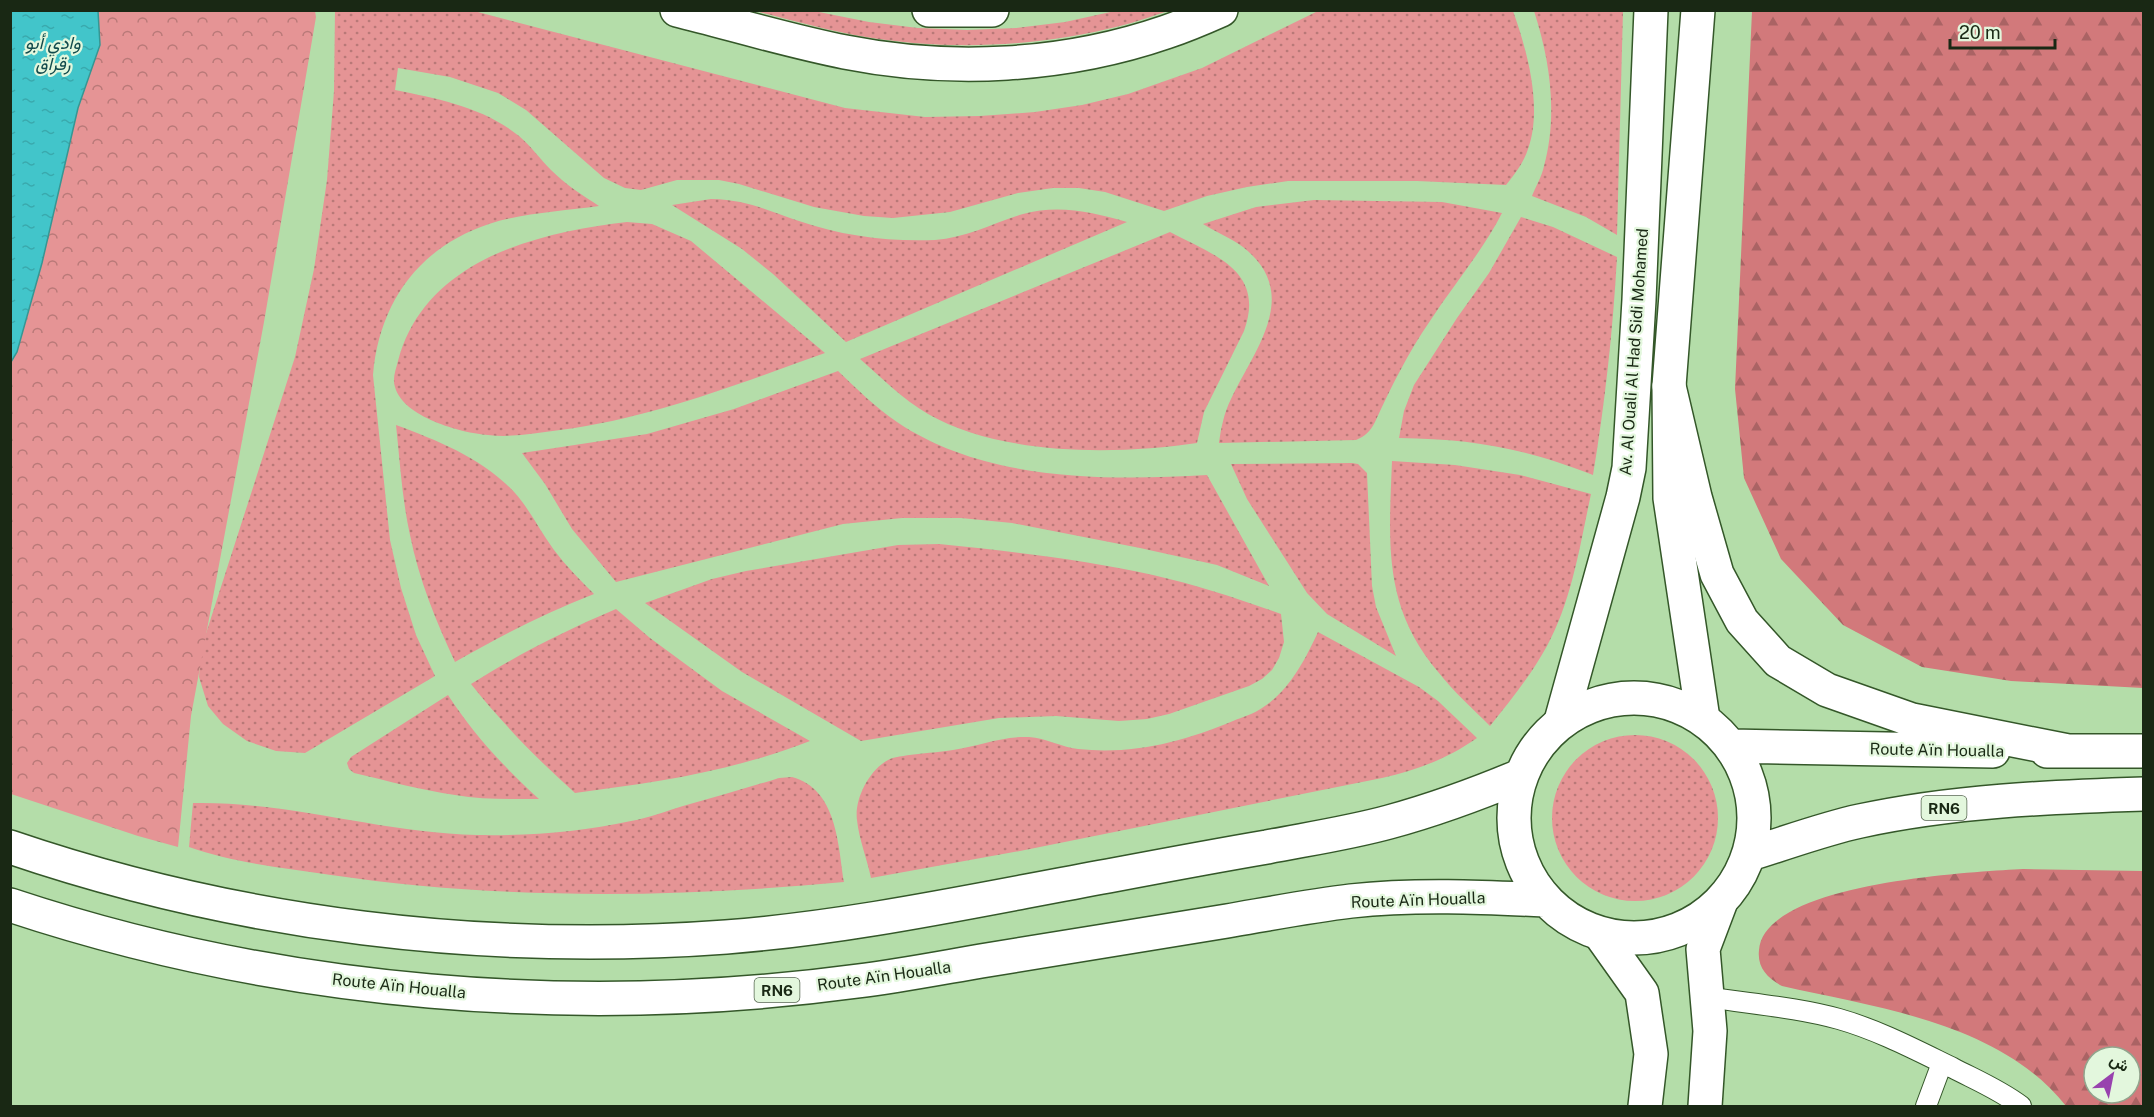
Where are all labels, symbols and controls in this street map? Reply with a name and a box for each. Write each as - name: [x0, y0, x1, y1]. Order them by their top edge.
- scale bar: [1950, 12, 2055, 50]
- text: 20 m: [1959, 22, 2001, 43]
- water label: وادي أبو رقراق: [25, 32, 81, 75]
- street label: Av. Al Ouali Al Had Sidi Mohamed: [1616, 228, 1652, 476]
- street label: Route Aïn Houalla: [1870, 739, 2004, 761]
- road number: RN6: [1922, 796, 1966, 820]
- street label: Route Aïn Houalla: [1350, 888, 1486, 912]
- street label: Route Aïn Houalla: [816, 957, 952, 995]
- street label: Route Aïn Houalla: [331, 970, 467, 1002]
- road number: RN6: [754, 978, 800, 1002]
- north arrow: [2082, 1045, 2142, 1105]
- text: ش: [2106, 1050, 2133, 1076]

